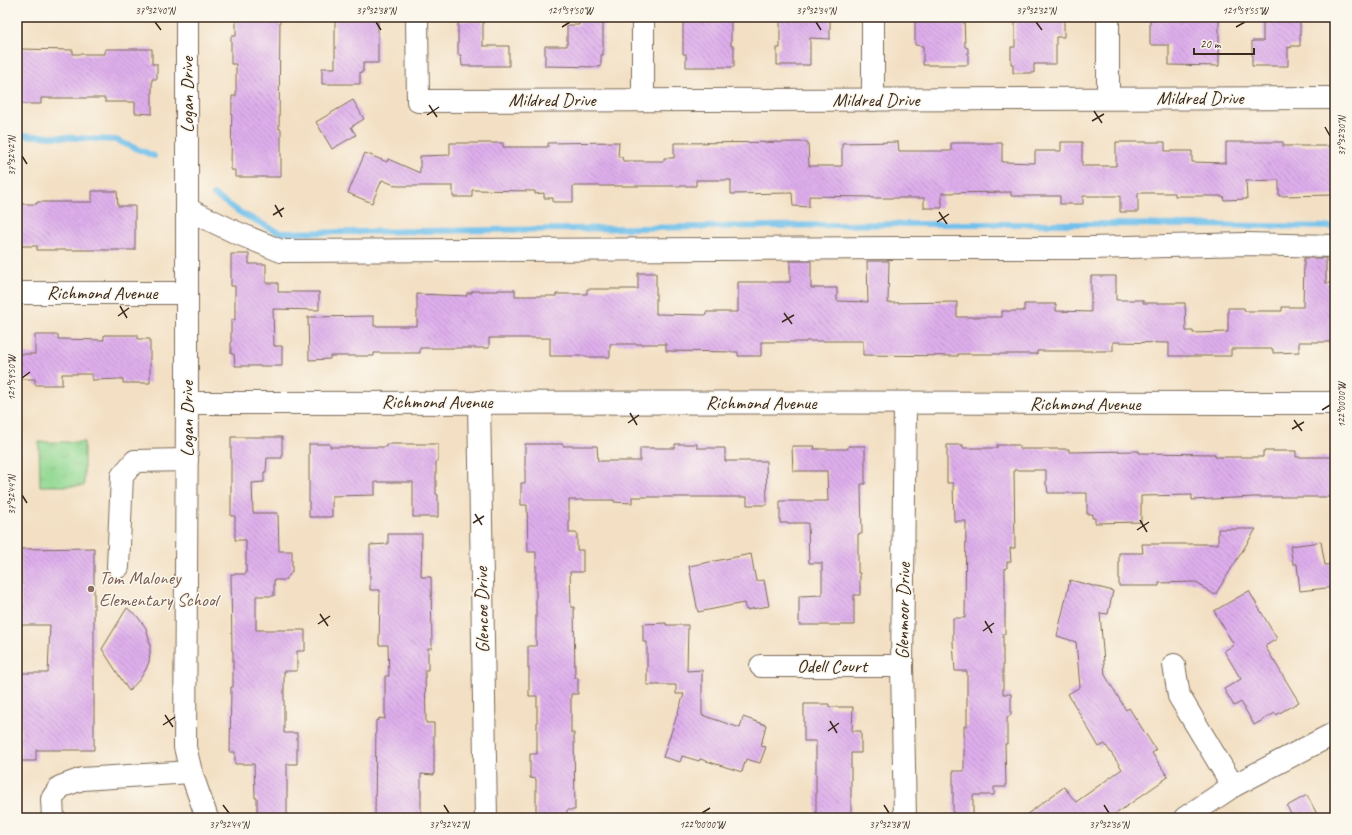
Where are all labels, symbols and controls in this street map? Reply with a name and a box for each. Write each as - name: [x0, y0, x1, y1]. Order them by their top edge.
- text: 37°32'40"N: [135, 4, 177, 17]
- text: 37°32'38"N: [356, 4, 398, 17]
- text: 121°59'50"W: [547, 4, 594, 17]
- text: 37°32'34"N: [796, 4, 838, 17]
- text: 37°32'32"N: [1016, 4, 1058, 17]
- text: 121°59'55"W: [1222, 4, 1269, 17]
- scale bar: [1194, 30, 1254, 56]
- text: 20 m: [1200, 36, 1222, 52]
- street label: Logan Drive: [175, 55, 199, 133]
- street label: Mildred Drive: [1156, 86, 1245, 110]
- street label: Mildred Drive: [508, 88, 597, 112]
- street label: Mildred Drive: [832, 88, 921, 112]
- text: 37°32'30"N: [1335, 114, 1348, 156]
- text: 37°32'42"N: [5, 134, 18, 176]
- street label: Richmond Avenue: [47, 281, 159, 305]
- text: 121°59'50"W: [5, 354, 18, 401]
- street label: Logan Drive: [175, 379, 199, 457]
- text: 122°00'00"W: [1335, 381, 1348, 428]
- street label: Richmond Avenue: [382, 390, 494, 414]
- street label: Richmond Avenue: [706, 391, 818, 415]
- street label: Richmond Avenue: [1030, 392, 1142, 416]
- text: 37°32'44"N: [5, 473, 18, 515]
- street label: Glenmoor Drive: [890, 561, 916, 660]
- street label: Glencoe Drive: [469, 565, 495, 653]
- place label: Tom Maloney Elementary School: [99, 566, 221, 612]
- marker: Tom Maloney Elementary School: [86, 584, 96, 594]
- street label: Odell Court: [797, 654, 869, 678]
- text: 37°32'44"N: [209, 818, 251, 831]
- text: 37°32'42"N: [429, 818, 471, 831]
- text: 122°00'00"W: [679, 818, 726, 831]
- text: 37°32'38"N: [869, 818, 911, 831]
- text: 37°32'36"N: [1089, 818, 1131, 831]

